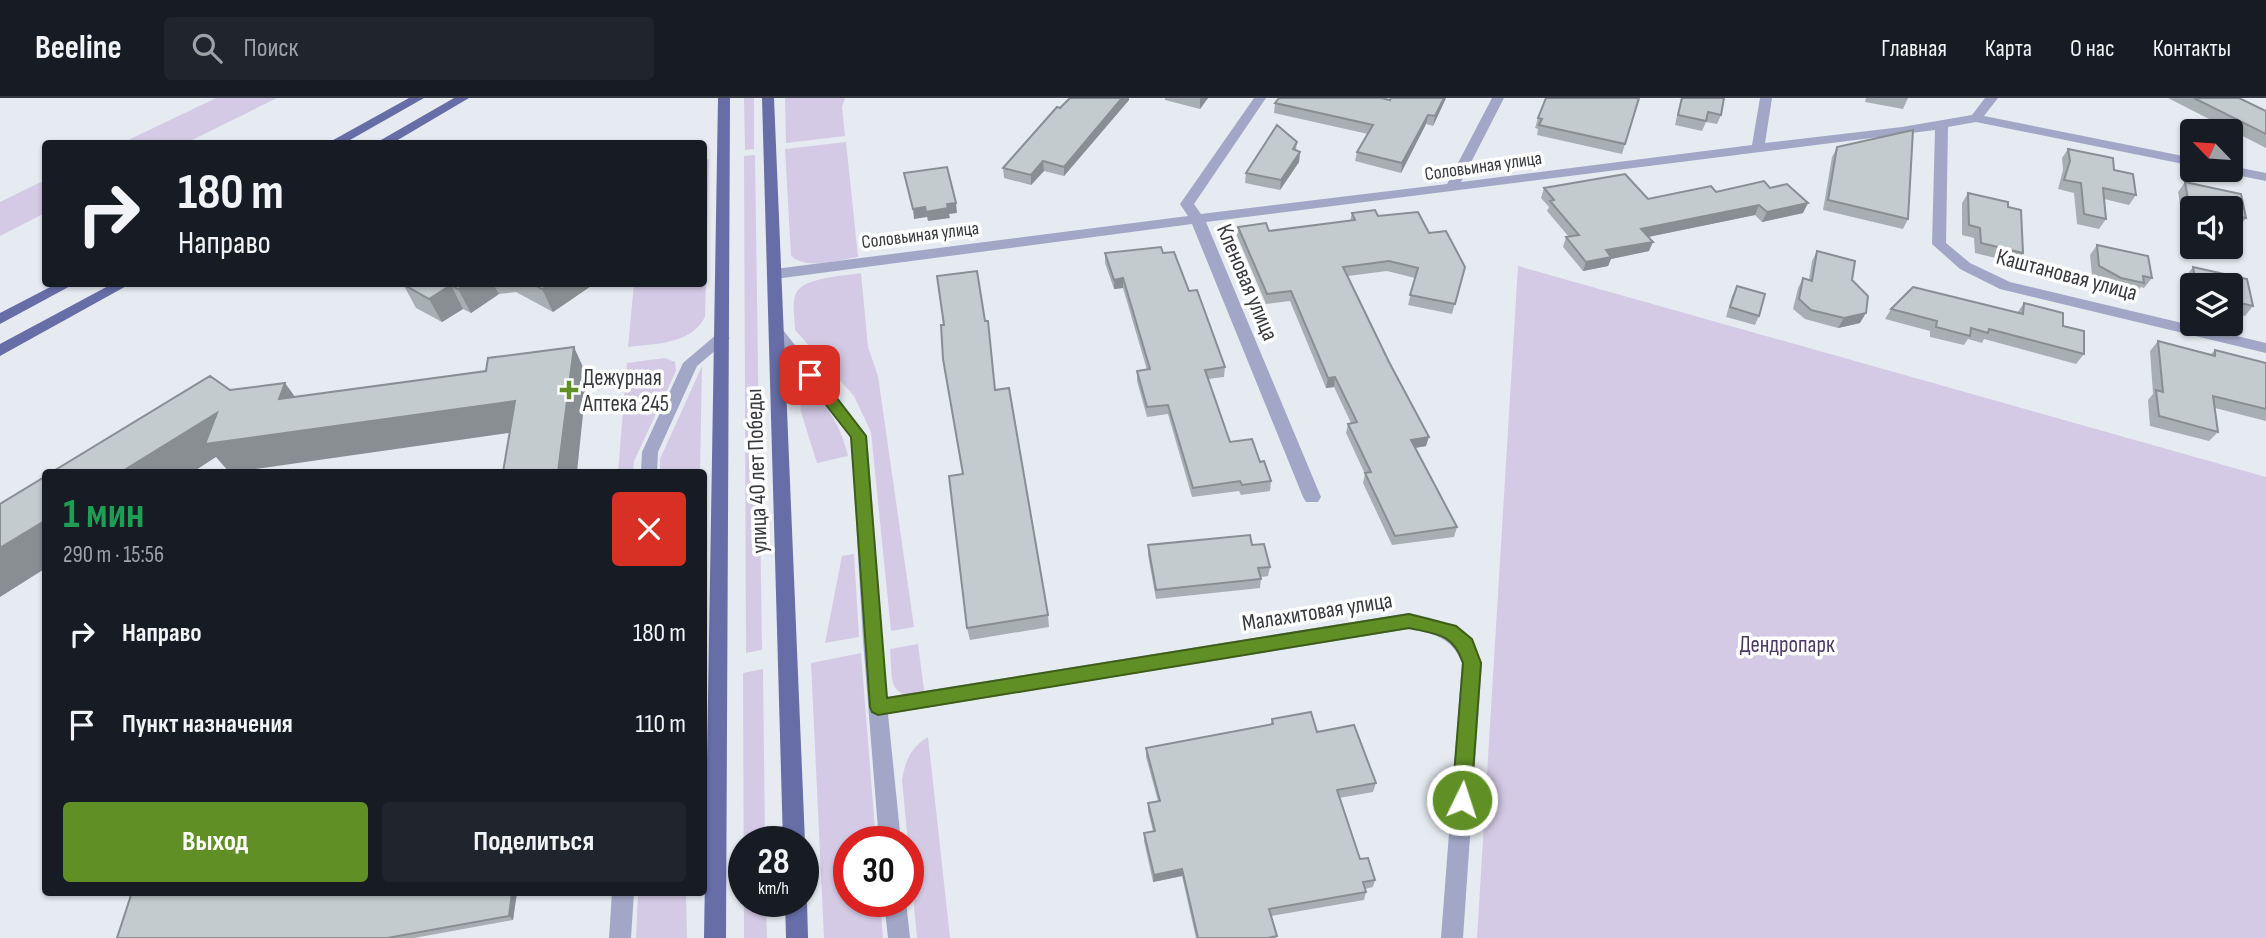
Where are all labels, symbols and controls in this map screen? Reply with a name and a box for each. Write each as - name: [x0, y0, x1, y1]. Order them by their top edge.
- search box: [164, 17, 654, 80]
- text: Beeline: [35, 28, 122, 68]
- icon: search: [188, 29, 226, 67]
- text: Поиск: [244, 33, 298, 64]
- text: Главная: [1881, 34, 1947, 63]
- text: Карта: [1985, 34, 2032, 63]
- text: О нас: [2070, 34, 2115, 63]
- text: Контакты: [2153, 34, 2231, 63]
- north arrow: [2180, 119, 2244, 182]
- map controls: [2180, 119, 2243, 336]
- street label: Соловьиная улица: [1423, 147, 1543, 186]
- text: 180 m: [178, 164, 284, 223]
- icon: right: [63, 168, 154, 259]
- button: sound: [2180, 196, 2243, 259]
- street label: Соловьиная улица: [860, 217, 980, 254]
- street label: Кленовая улица: [1210, 220, 1284, 345]
- text: Направо: [178, 224, 271, 263]
- street label: Каштановая улица: [1993, 243, 2140, 307]
- button: layers: [2180, 273, 2243, 336]
- pin: [780, 345, 840, 405]
- icon: arrive: [791, 356, 829, 394]
- place label: Дежурная Аптека 245: [582, 364, 669, 418]
- marker: Дежурная Аптека 245: [561, 382, 577, 398]
- street label: улица 40 лет Победы: [740, 388, 774, 554]
- text: 1 мин: [63, 489, 144, 540]
- button: close: [612, 492, 686, 566]
- text: 290 m · 15:56: [63, 541, 164, 569]
- street label: Малахитовая улица: [1240, 586, 1394, 638]
- icon: right: [63, 615, 101, 653]
- text: Направо: [122, 618, 201, 649]
- text: 180 m: [633, 618, 686, 649]
- park label: Дендропарк: [1739, 631, 1835, 659]
- icon: arrive: [63, 706, 101, 744]
- text: Пункт назначения: [122, 709, 293, 740]
- text: 110 m: [635, 709, 686, 740]
- position arrow: [1425, 763, 1499, 837]
- button: Выход: [63, 802, 368, 882]
- button: Поделиться: [382, 802, 686, 882]
- speed limit sign: 30: [833, 826, 924, 917]
- text: 28: [758, 841, 789, 884]
- text: km/h: [758, 878, 789, 899]

